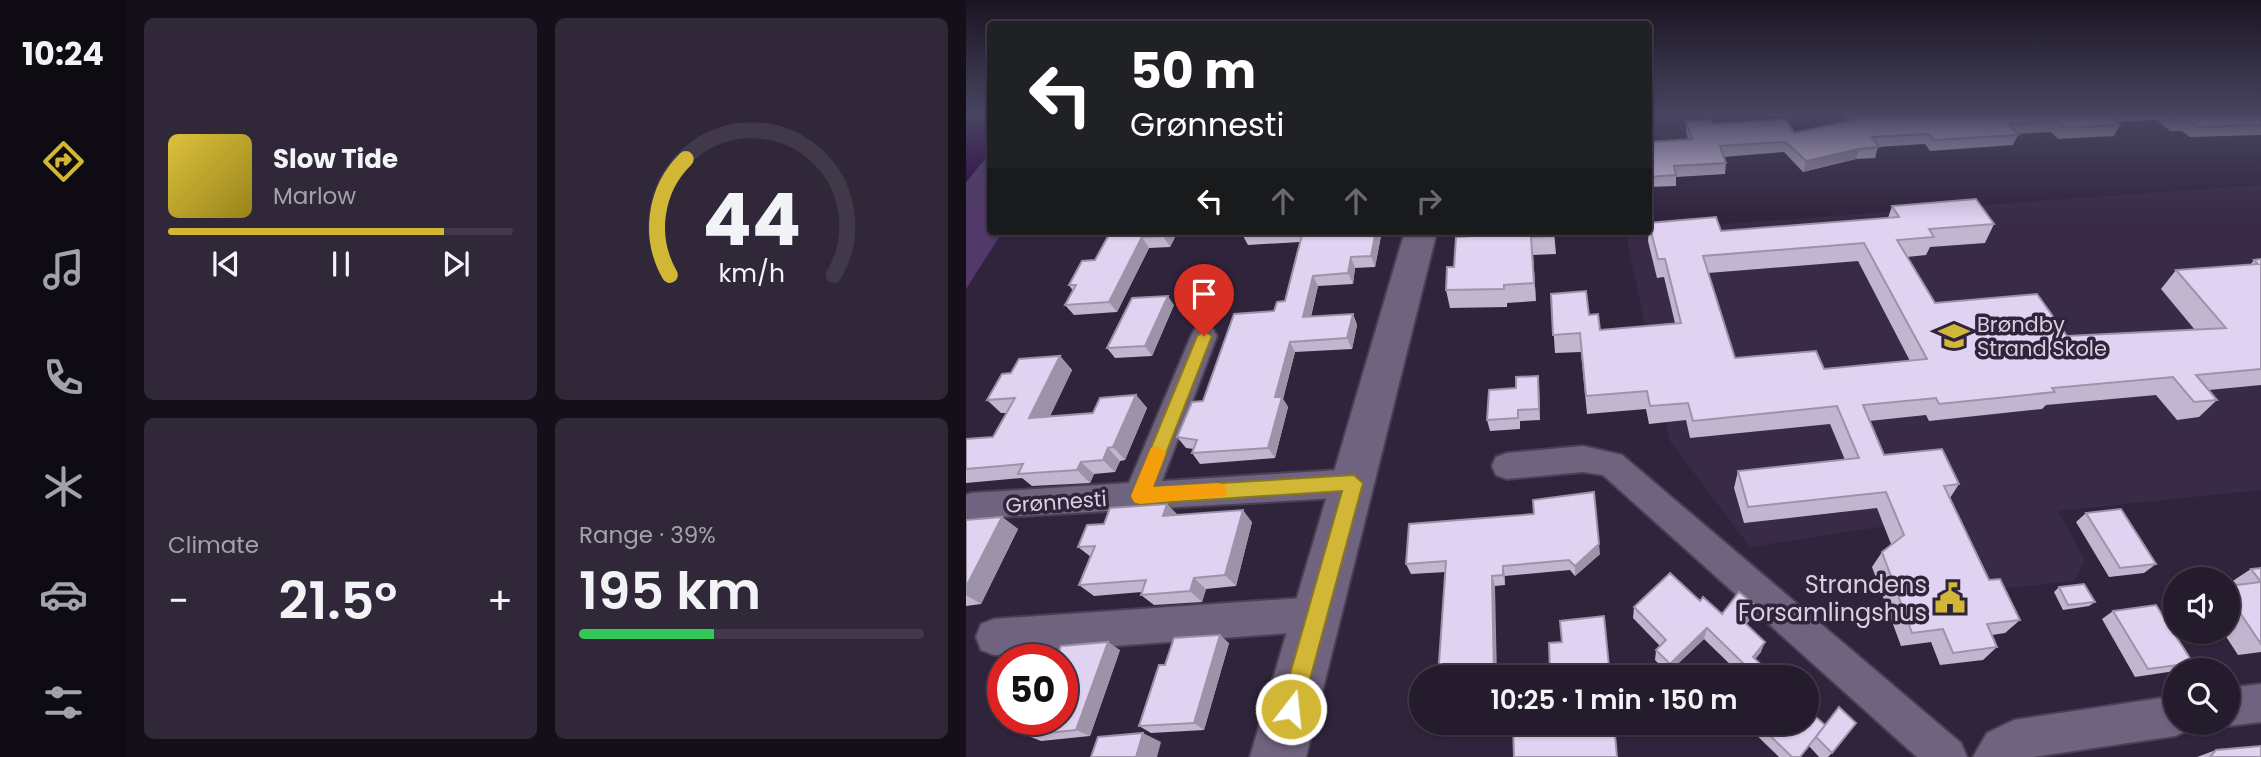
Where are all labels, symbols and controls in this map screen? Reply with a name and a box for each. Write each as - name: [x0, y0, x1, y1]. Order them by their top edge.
- text: 10:24: [22, 31, 104, 76]
- text: 50 m: [1130, 37, 1256, 105]
- icon: left: [1015, 49, 1106, 140]
- text: Grønnesti: [1130, 102, 1284, 147]
- icon: directions: [39, 137, 88, 186]
- text: Slow Tide: [273, 141, 398, 177]
- text: 44: [702, 169, 801, 270]
- text: Marlow: [273, 180, 356, 212]
- icon: left: [1191, 182, 1229, 220]
- icon: ahead: [1264, 182, 1302, 220]
- icon: ahead: [1337, 182, 1375, 220]
- icon: right: [1410, 182, 1448, 220]
- icon: music: [39, 245, 88, 294]
- icon: previous: [207, 245, 245, 283]
- icon: pause: [322, 245, 360, 283]
- icon: next: [437, 245, 475, 283]
- text: km/h: [718, 256, 785, 291]
- pin: [1174, 264, 1234, 336]
- icon: arrive: [1185, 275, 1223, 313]
- place label: Brøndby Strand Skole: [1977, 310, 2107, 363]
- school or university icon: Brøndby Strand Skole: [1937, 319, 1971, 353]
- icon: phone: [39, 353, 88, 402]
- icon: climate: [39, 462, 88, 511]
- street label: Grønnesti: [1004, 484, 1108, 520]
- text: Range · 39%: [579, 519, 716, 551]
- text: Climate: [168, 529, 259, 561]
- text: 195 km: [579, 554, 761, 627]
- text: 21.5°: [279, 564, 397, 637]
- map controls: [2163, 567, 2240, 735]
- button: sound: [2163, 567, 2240, 644]
- place label: Strandens Forsamlingshus: [1738, 568, 1927, 629]
- icon: car: [39, 570, 88, 619]
- text: −: [168, 574, 189, 627]
- text: +: [487, 574, 513, 627]
- public building icon: Strandens Forsamlingshus: [1933, 581, 1967, 615]
- speed limit sign: 50: [987, 644, 1078, 735]
- button: search: [2163, 658, 2240, 735]
- position arrow: [1254, 672, 1328, 746]
- icon: filters: [39, 678, 88, 727]
- text: 10:25 · 1 min · 150 m: [1490, 682, 1738, 718]

